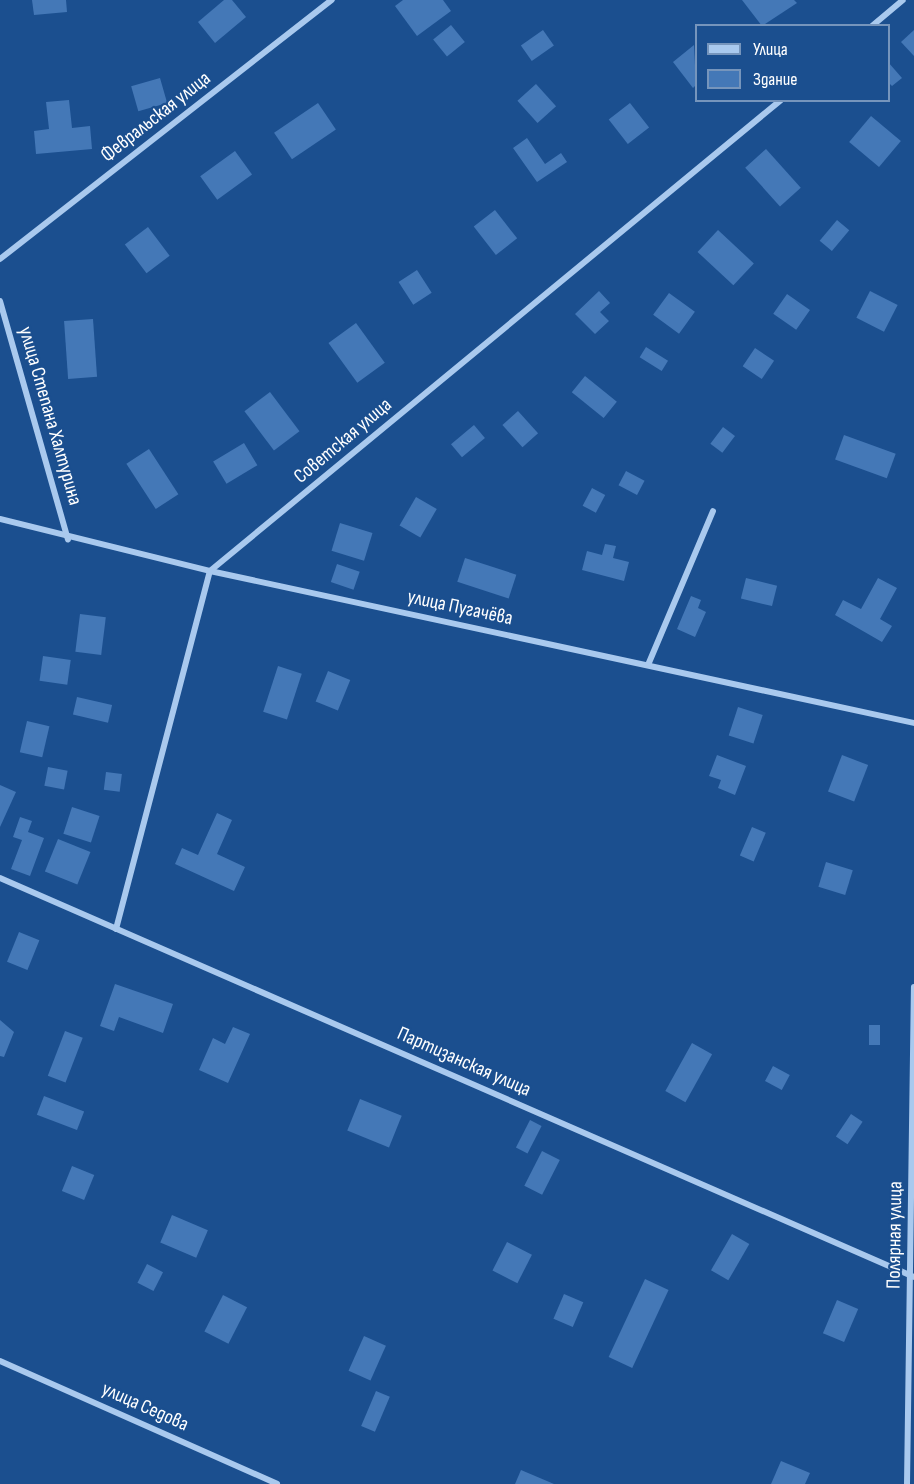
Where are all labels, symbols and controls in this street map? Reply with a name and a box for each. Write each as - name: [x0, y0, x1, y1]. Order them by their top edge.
- legend: [695, 24, 890, 102]
- text: Улица: [753, 39, 788, 60]
- street label: Февральская улица: [96, 67, 216, 167]
- text: Здание: [753, 69, 798, 90]
- street label: улица Степана Халтурина: [13, 324, 87, 508]
- street label: Советская улица: [289, 393, 397, 489]
- street label: улица Пугачёва: [405, 585, 515, 631]
- street label: Партизанская улица: [393, 1022, 535, 1102]
- street label: Полярная улица: [882, 1181, 908, 1289]
- street label: улица Седова: [98, 1377, 192, 1437]

